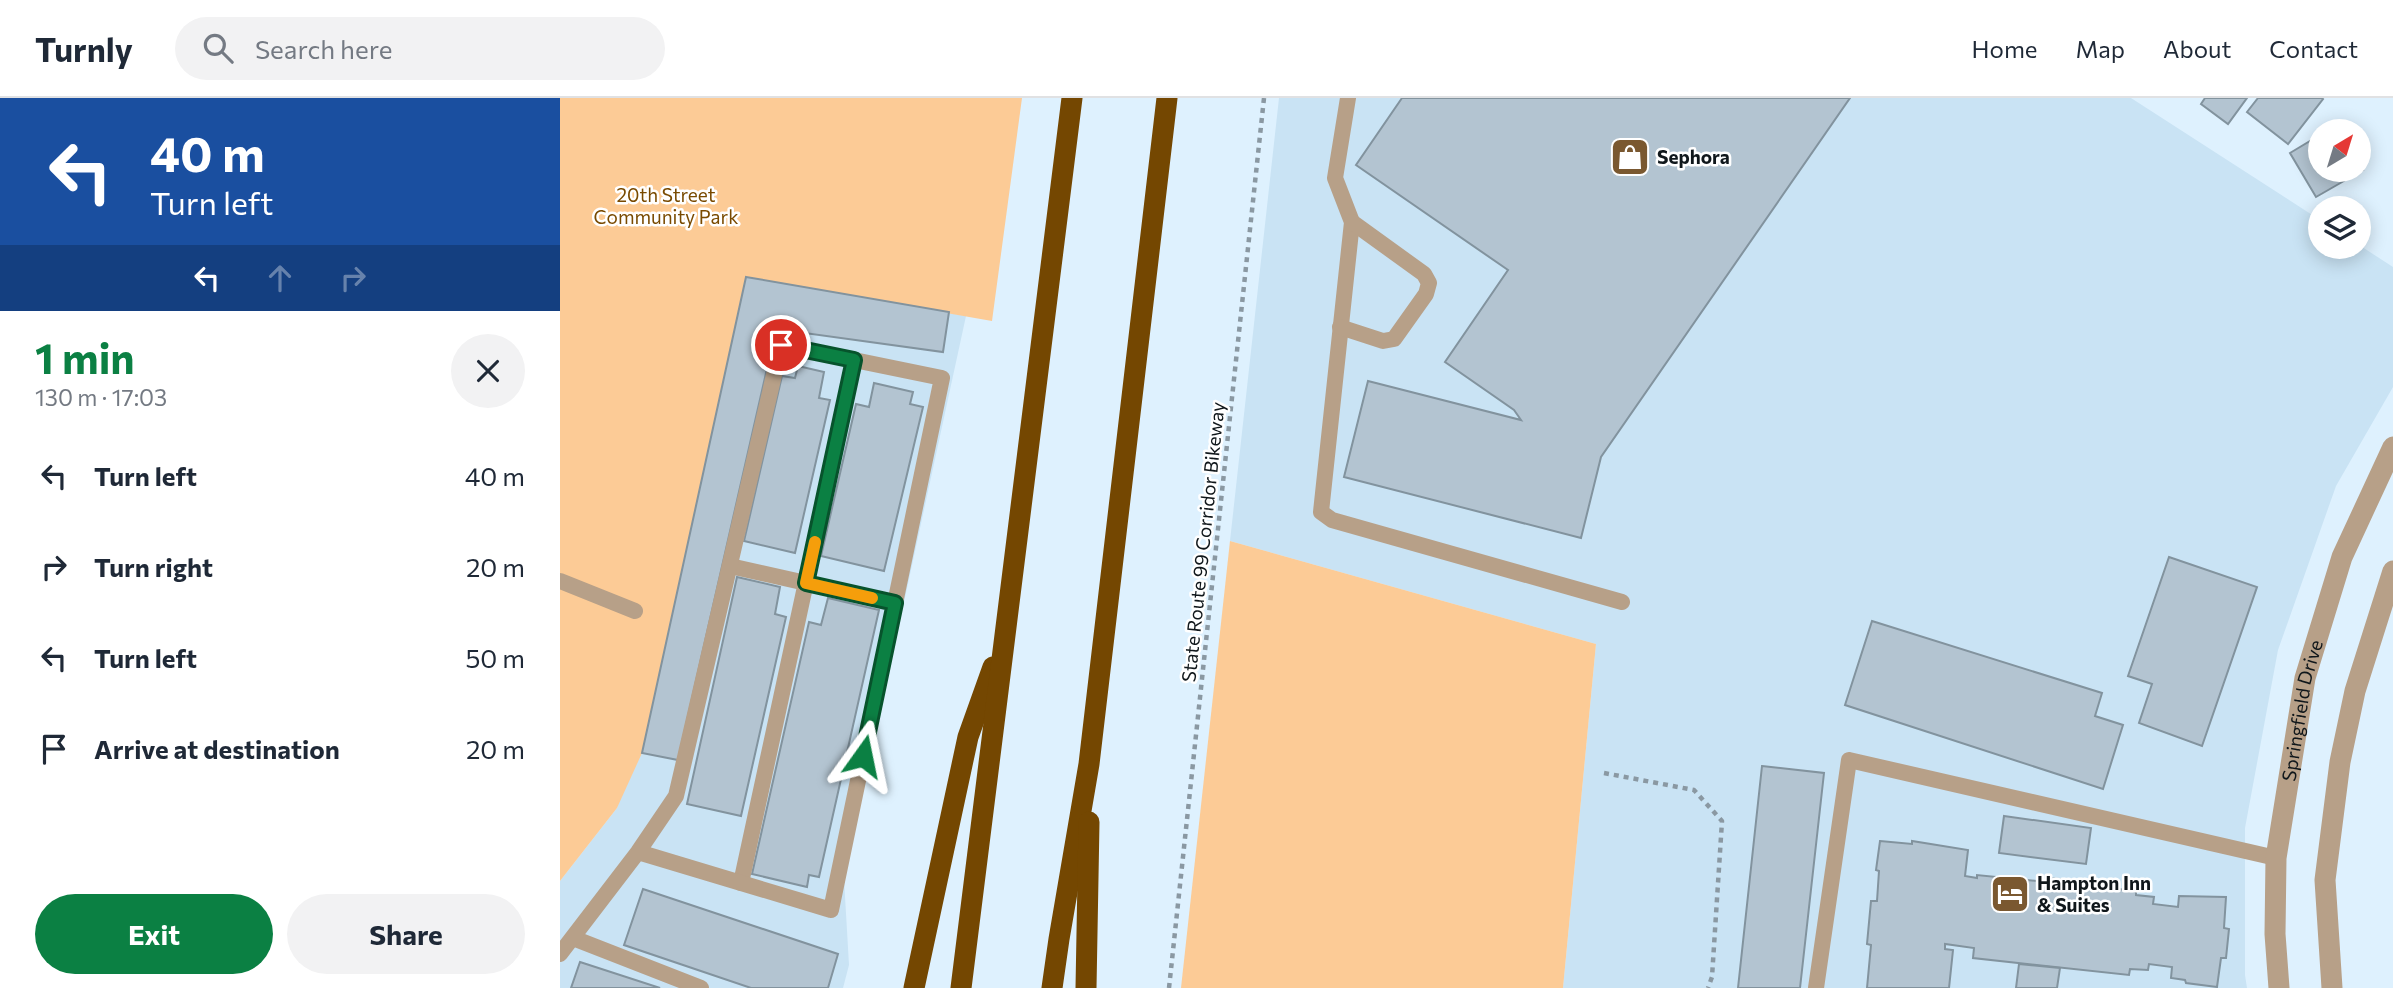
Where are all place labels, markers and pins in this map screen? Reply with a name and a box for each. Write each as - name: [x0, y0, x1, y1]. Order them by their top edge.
- shop icon: Sephora: [1609, 136, 1651, 178]
- place label: Sephora: [1657, 145, 1730, 168]
- pin: [751, 315, 811, 375]
- place label: Hampton Inn & Suites: [2037, 871, 2151, 916]
- hotel icon: Hampton Inn & Suites: [1989, 873, 2031, 915]

